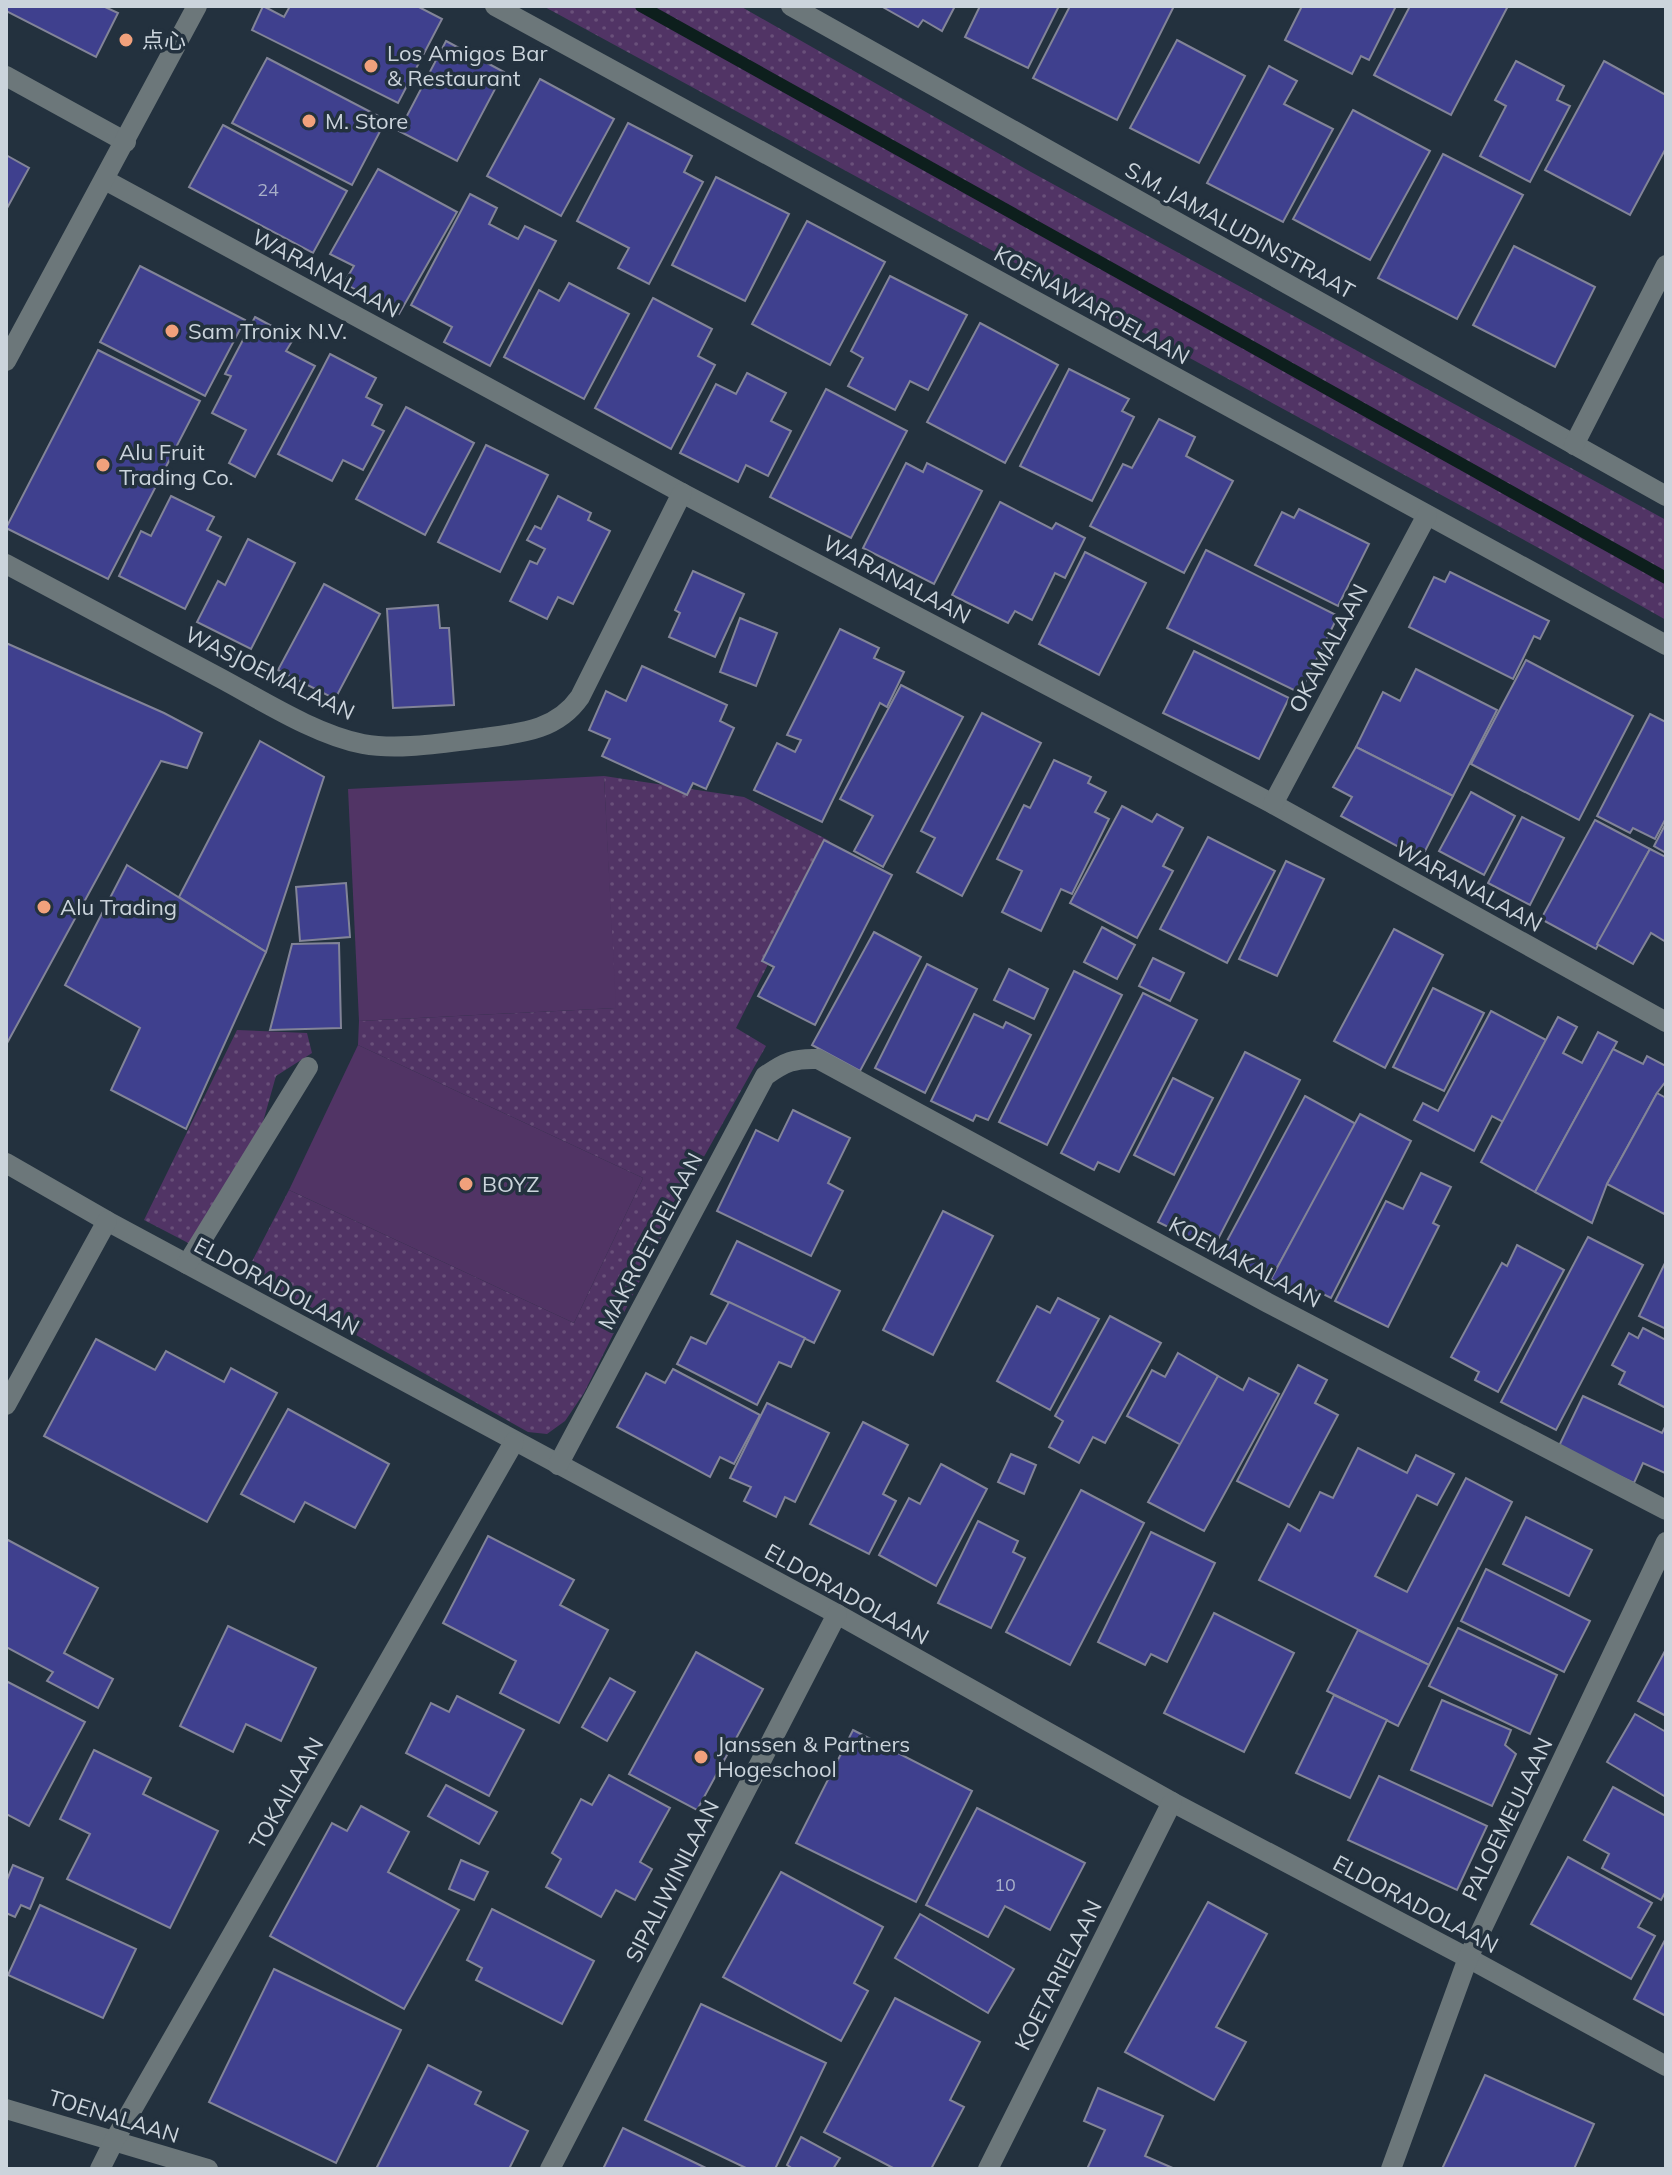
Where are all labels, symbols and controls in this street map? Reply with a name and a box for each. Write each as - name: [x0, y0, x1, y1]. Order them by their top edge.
- place label: 点心: [142, 26, 186, 54]
- marker: 点心: [117, 31, 135, 49]
- place label: Los Amigos Bar & Restaurant: [387, 39, 547, 92]
- marker: Los Amigos Bar & Restaurant: [362, 57, 380, 75]
- place label: M. Store: [325, 107, 408, 135]
- marker: M. Store: [300, 112, 318, 130]
- street label: S.M. JAMALUDINSTRAAT: [1120, 155, 1360, 305]
- house number: 24: [257, 178, 279, 201]
- street label: WARANALAAN: [247, 222, 405, 324]
- street label: KOENAWAROELAAN: [989, 240, 1195, 370]
- place label: Sam Tronix N.V.: [188, 317, 347, 345]
- marker: Sam Tronix N.V.: [163, 322, 181, 340]
- place label: Alu Fruit Trading Co.: [119, 438, 233, 491]
- marker: Alu Fruit Trading Co.: [94, 456, 112, 474]
- street label: WARANALAAN: [818, 528, 976, 630]
- street label: OKAMALAAN: [1282, 579, 1374, 717]
- street label: WASJOEMALAAN: [181, 620, 359, 726]
- street label: WARANALAAN: [1391, 834, 1547, 938]
- place label: Alu Trading: [60, 893, 177, 921]
- marker: Alu Trading: [35, 898, 53, 916]
- street label: MAKROETOELAAN: [592, 1148, 708, 1334]
- place label: BOYZ: [482, 1170, 539, 1198]
- marker: BOYZ: [457, 1175, 475, 1193]
- street label: KOEMAKALAAN: [1164, 1210, 1326, 1314]
- street label: ELDORADOLAAN: [190, 1231, 364, 1341]
- street label: ELDORADOLAAN: [760, 1537, 934, 1651]
- place label: Janssen & Partners Hogeschool: [717, 1730, 910, 1783]
- street label: TOKAILAAN: [243, 1732, 329, 1854]
- street label: PALOEMEULAAN: [1455, 1733, 1559, 1905]
- marker: Janssen & Partners Hogeschool: [692, 1748, 710, 1766]
- street label: SIPALIWINILAAN: [619, 1795, 725, 1967]
- street label: ELDORADOLAAN: [1329, 1849, 1503, 1959]
- house number: 10: [994, 1873, 1016, 1896]
- street label: KOETARIELAAN: [1008, 1895, 1108, 2055]
- street label: TOENALAAN: [45, 2083, 183, 2149]

